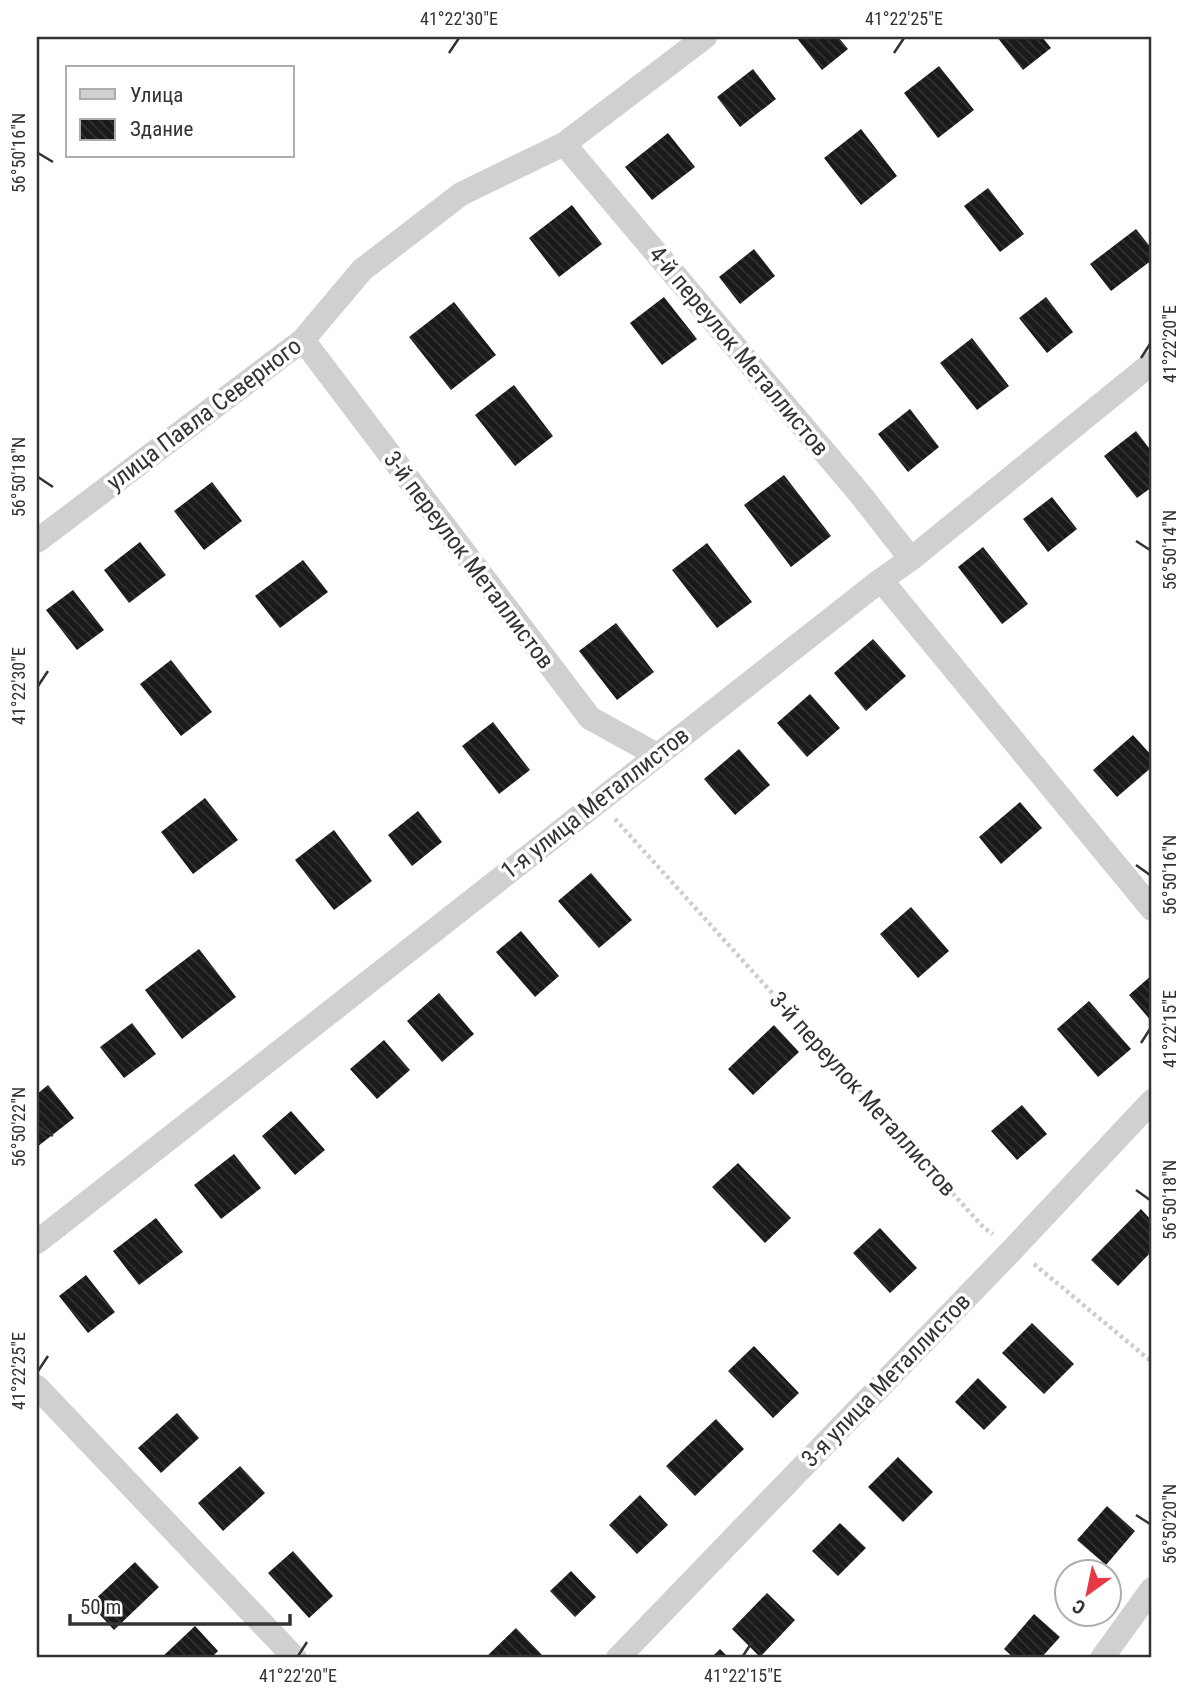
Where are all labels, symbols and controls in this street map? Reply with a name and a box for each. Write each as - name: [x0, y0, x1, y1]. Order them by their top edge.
- text: 41°22'30"E: [420, 8, 498, 29]
- text: 41°22'25"E: [865, 8, 943, 29]
- legend: [66, 66, 294, 158]
- text: Улица: [130, 83, 183, 107]
- text: 56°50'16"N: [8, 113, 29, 193]
- text: Здание: [130, 117, 194, 141]
- street label: 4-й переулок Металлистов: [643, 240, 835, 462]
- text: 41°22'20"E: [1159, 305, 1180, 383]
- street label: улица Павла Северного: [101, 332, 307, 496]
- text: 56°50'18"N: [8, 437, 29, 517]
- street label: 3-й переулок Металлистов: [378, 446, 560, 674]
- text: 56°50'14"N: [1159, 510, 1180, 590]
- text: 41°22'30"E: [8, 647, 29, 725]
- street label: 1-я улица Металлистов: [495, 721, 695, 885]
- text: 56°50'16"N: [1159, 835, 1180, 915]
- street label: 3-й переулок Металлистов: [764, 986, 962, 1202]
- text: 41°22'15"E: [1159, 990, 1180, 1068]
- text: 56°50'22"N: [8, 1087, 29, 1167]
- text: 56°50'18"N: [1159, 1160, 1180, 1240]
- street label: 3-я улица Металлистов: [796, 1287, 976, 1473]
- text: 41°22'25"E: [8, 1332, 29, 1410]
- text: 56°50'20"N: [1159, 1484, 1180, 1564]
- north arrow: [1052, 1558, 1122, 1628]
- scale bar: [70, 1583, 290, 1627]
- text: С: [1068, 1594, 1090, 1619]
- text: 50 m: [80, 1595, 121, 1619]
- text: 41°22'20"E: [259, 1665, 337, 1686]
- text: 41°22'15"E: [704, 1665, 782, 1686]

